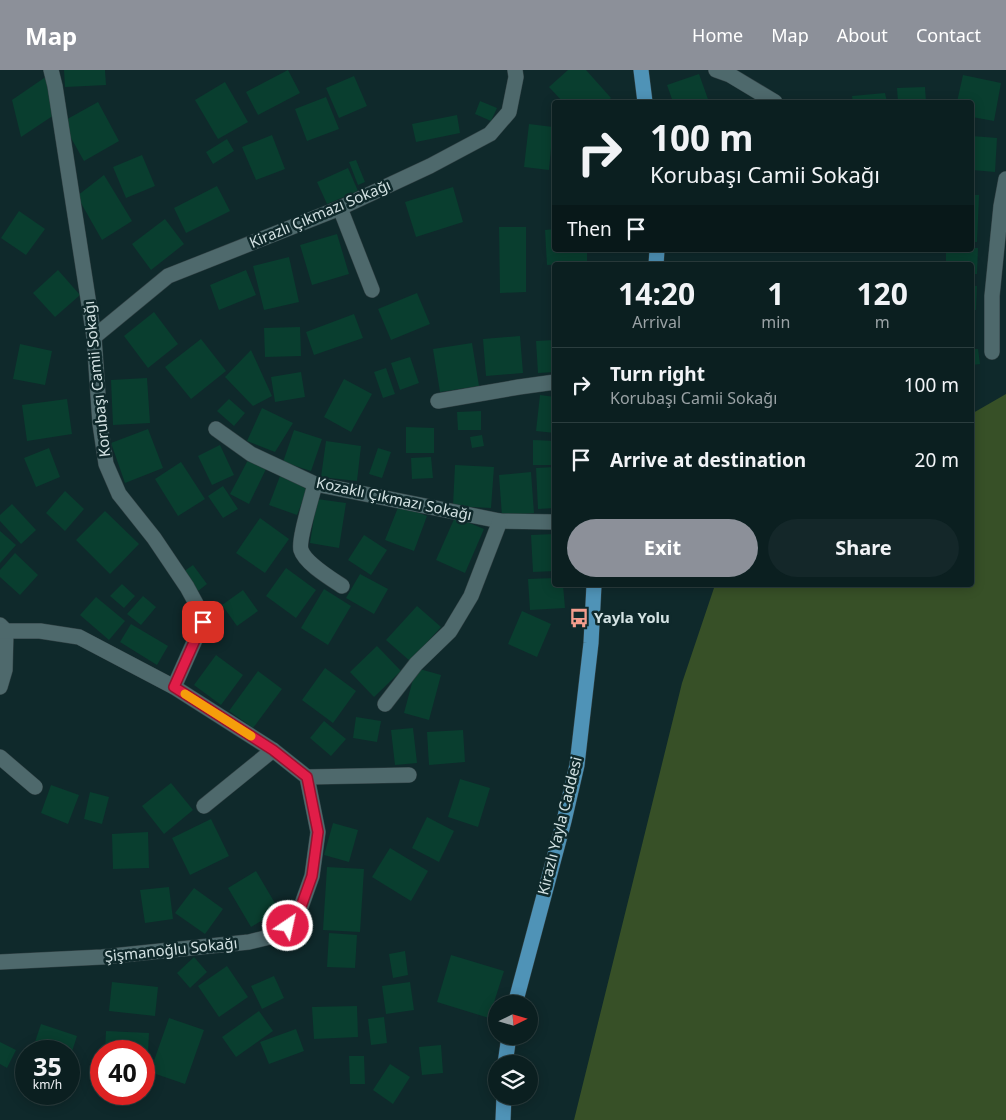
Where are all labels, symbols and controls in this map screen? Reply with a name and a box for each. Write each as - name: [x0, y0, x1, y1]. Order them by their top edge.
- text: Map: [25, 19, 77, 52]
- text: Home: [692, 23, 743, 47]
- text: Map: [771, 23, 809, 47]
- text: About: [837, 23, 888, 47]
- text: Contact: [916, 23, 981, 47]
- text: 100 m: [650, 114, 753, 161]
- icon: right: [567, 120, 632, 185]
- text: Korubaşı Camii Sokağı: [650, 159, 880, 189]
- street label: Kirazlı Çıkmazı Sokağı: [246, 174, 393, 252]
- icon: arrive: [622, 215, 650, 243]
- text: Then: [567, 216, 612, 242]
- text: 14:20: [618, 273, 695, 314]
- text: 1: [767, 273, 784, 314]
- text: 120: [856, 273, 908, 314]
- street label: Korubaşı Camii Sokağı: [78, 300, 114, 458]
- text: Arrival: [632, 311, 681, 333]
- text: min: [761, 311, 790, 333]
- text: m: [875, 311, 890, 333]
- text: Turn right: [610, 361, 705, 387]
- icon: right: [567, 371, 595, 399]
- text: 100 m: [904, 372, 959, 398]
- text: Korubaşı Camii Sokağı: [610, 387, 777, 409]
- icon: arrive: [567, 446, 595, 474]
- text: Arrive at destination: [610, 447, 806, 473]
- text: 20 m: [915, 447, 959, 473]
- street label: Kozaklı Çıkmazı Sokağı: [314, 472, 474, 524]
- button: Exit: [567, 519, 758, 577]
- button: Share: [768, 519, 959, 577]
- pin: [182, 601, 224, 643]
- bus stop icon: Yayla Yolu: [568, 607, 590, 629]
- place label: Yayla Yolu: [594, 607, 670, 627]
- icon: arrive: [189, 608, 217, 636]
- street label: Kirazlı Yayla Caddesi: [532, 754, 586, 897]
- position arrow: [261, 899, 313, 951]
- street label: Şişmanoğlu Sokağı: [104, 932, 238, 966]
- north arrow: [488, 995, 538, 1045]
- map controls: [488, 995, 538, 1105]
- speed limit sign: 40: [90, 1040, 155, 1105]
- text: 35: [33, 1049, 62, 1083]
- button: layers: [488, 1055, 538, 1105]
- text: km/h: [33, 1076, 62, 1093]

